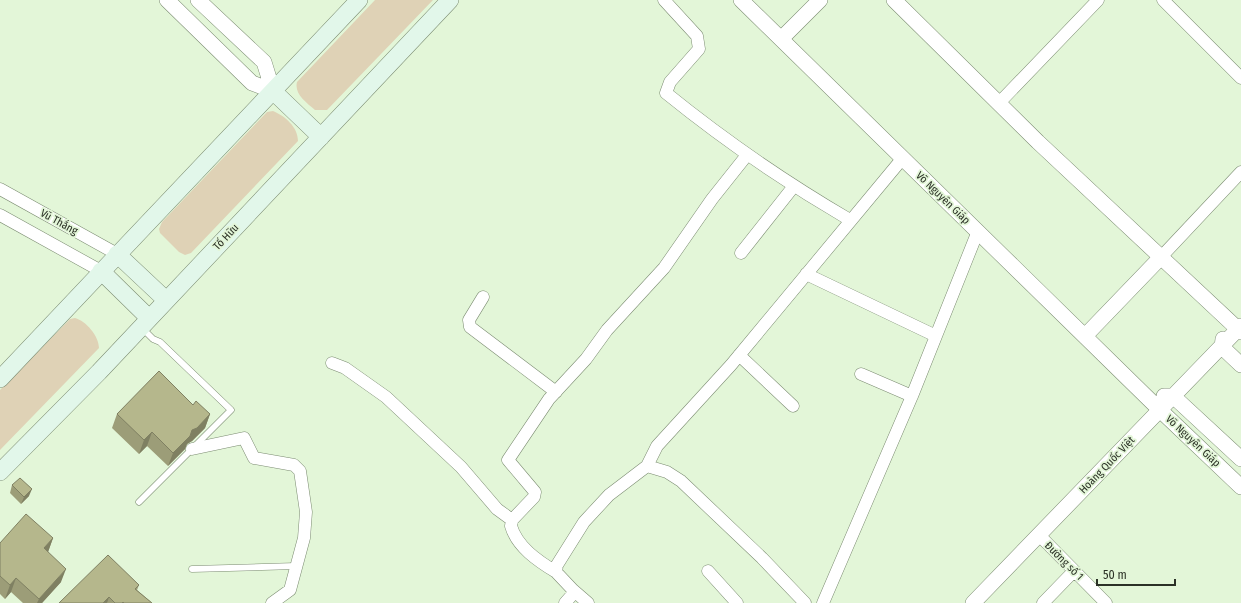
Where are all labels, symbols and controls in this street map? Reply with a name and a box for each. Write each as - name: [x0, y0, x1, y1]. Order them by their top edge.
- street label: Võ Nguyên Giáp: [913, 169, 973, 227]
- street label: Vũ Thắng: [38, 206, 81, 238]
- street label: Tố Hữu: [211, 221, 241, 253]
- street label: Võ Nguyên Giáp: [1163, 412, 1223, 470]
- street label: Hoàng Quốc Việt: [1076, 433, 1138, 496]
- street label: Đường số 1: [1042, 539, 1086, 583]
- scale bar: [1097, 561, 1175, 587]
- text: 50 m: [1103, 568, 1127, 582]

